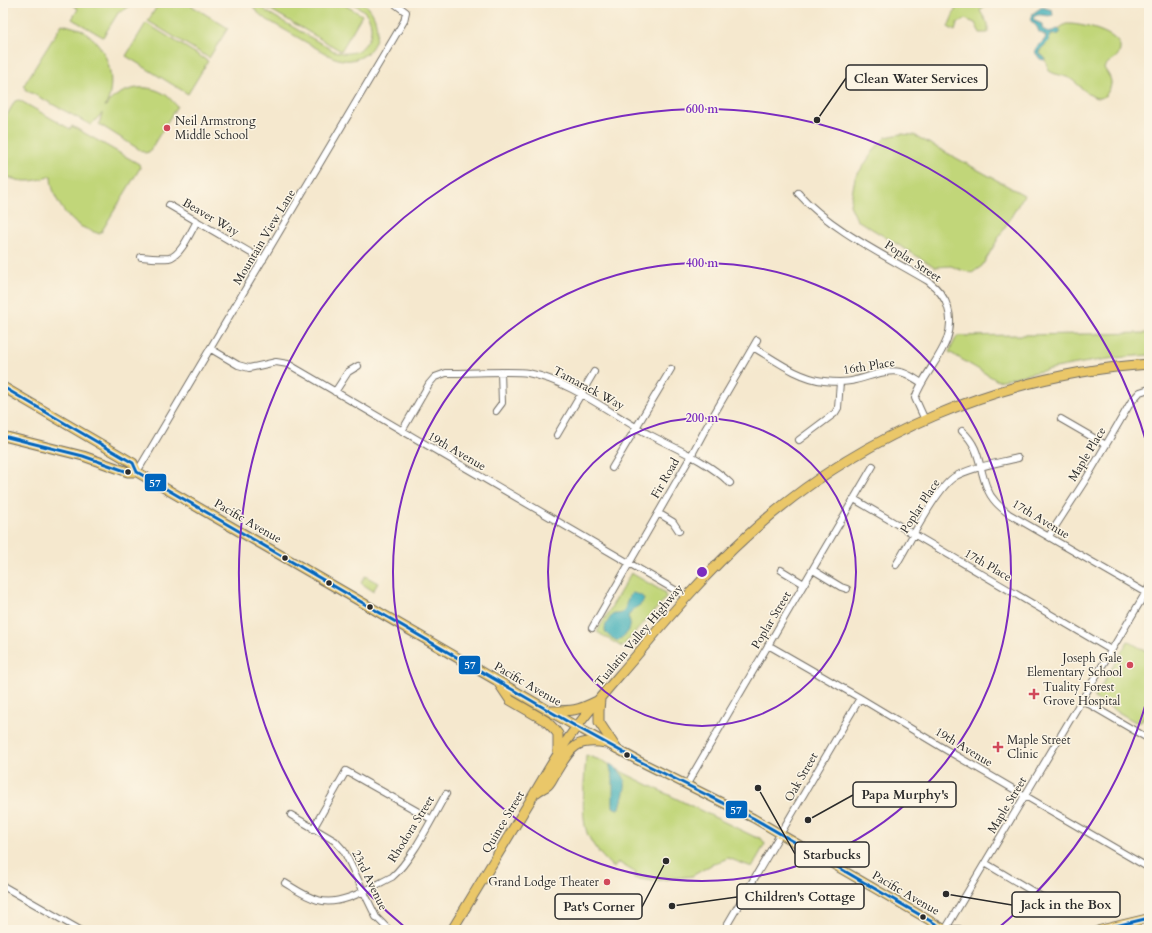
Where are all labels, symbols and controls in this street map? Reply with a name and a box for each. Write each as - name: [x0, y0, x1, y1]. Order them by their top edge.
- callout: Clean Water Services: [846, 65, 987, 90]
- text: Clean Water Services: [854, 70, 978, 88]
- text: 600 m: [686, 101, 719, 117]
- place label: Neil Armstrong Middle School: [175, 113, 256, 143]
- marker: Neil Armstrong Middle School: [162, 123, 172, 133]
- street label: Mountain View Lane: [229, 186, 299, 288]
- street label: Beaver Way: [180, 194, 243, 240]
- street label: Poplar Street: [882, 237, 945, 285]
- text: 400 m: [686, 255, 719, 271]
- street label: 16th Place: [842, 354, 896, 378]
- street label: Tamarack Way: [550, 362, 628, 414]
- text: 200 m: [686, 410, 719, 426]
- street label: Maple Place: [1064, 424, 1110, 484]
- street label: 19th Avenue: [425, 428, 489, 474]
- street label: Fir Road: [647, 454, 683, 501]
- unlabelled marker: [123, 467, 133, 477]
- line badge: 57: [144, 473, 167, 492]
- text: 57: [149, 476, 161, 491]
- street label: Poplar Place: [896, 476, 944, 536]
- street label: Pacific Avenue: [211, 495, 285, 547]
- street label: 17th Avenue: [1009, 495, 1073, 543]
- street label: 17th Place: [961, 545, 1015, 585]
- unlabelled marker: [280, 553, 290, 563]
- centre of rings: [695, 565, 709, 579]
- unlabelled marker: [324, 578, 334, 588]
- street label: Tualatin Valley Highway: [591, 580, 687, 690]
- street label: Poplar Street: [747, 588, 795, 652]
- unlabelled marker: [365, 602, 375, 612]
- place label: Joseph Gale Elementary School: [1027, 650, 1122, 680]
- line badge: 57: [458, 655, 481, 675]
- text: 57: [464, 658, 476, 673]
- street label: Pacific Avenue: [491, 658, 565, 710]
- marker: Joseph Gale Elementary School: [1125, 660, 1135, 670]
- place label: Tuality Forest Grove Hospital: [1043, 679, 1120, 709]
- marker: Tuality Forest Grove Hospital: [1028, 688, 1040, 700]
- street label: 19th Avenue: [932, 723, 996, 771]
- place label: Maple Street Clinic: [1007, 732, 1071, 762]
- marker: Maple Street Clinic: [992, 741, 1004, 753]
- street label: Oak Street: [781, 749, 822, 804]
- unlabelled marker: [622, 750, 632, 760]
- street label: Maple Street: [984, 773, 1030, 836]
- callout: Papa Murphy's: [853, 782, 956, 807]
- text: Papa Murphy's: [862, 786, 949, 804]
- street label: Quince Street: [478, 788, 528, 856]
- street label: Rhodora Street: [384, 792, 438, 865]
- line badge: 57: [725, 800, 748, 819]
- text: 57: [730, 803, 742, 818]
- callout: Starbucks: [795, 842, 869, 867]
- text: Starbucks: [803, 846, 861, 864]
- street label: 23rd Avenue: [349, 847, 391, 913]
- street label: Pacific Avenue: [869, 867, 943, 919]
- place label: Grand Lodge Theater: [488, 874, 600, 890]
- marker: Grand Lodge Theater: [602, 877, 612, 887]
- callout: Children's Cottage: [737, 884, 864, 909]
- text: Children's Cottage: [745, 888, 855, 906]
- callout: Jack in the Box: [1012, 892, 1120, 917]
- callout: Pat's Corner: [555, 894, 642, 919]
- text: Jack in the Box: [1018, 896, 1112, 914]
- text: Pat's Corner: [563, 898, 636, 916]
- unlabelled marker: [918, 912, 928, 922]

